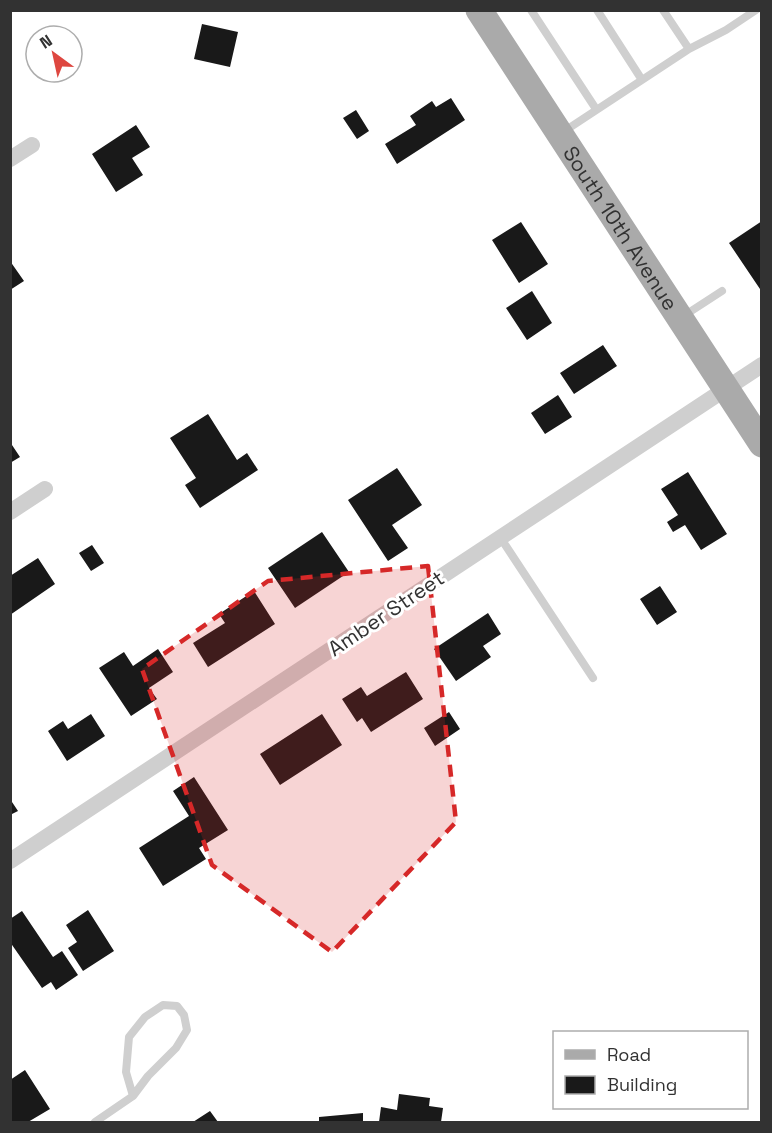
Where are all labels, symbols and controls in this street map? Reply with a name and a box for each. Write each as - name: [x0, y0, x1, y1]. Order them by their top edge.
- north arrow: [24, 24, 84, 84]
- text: N: [36, 30, 56, 54]
- street label: South 10th Avenue: [558, 140, 684, 315]
- street label: Amber Street: [323, 564, 449, 662]
- legend: [553, 1031, 748, 1109]
- text: Road: [607, 1043, 651, 1066]
- text: Building: [607, 1073, 677, 1096]

